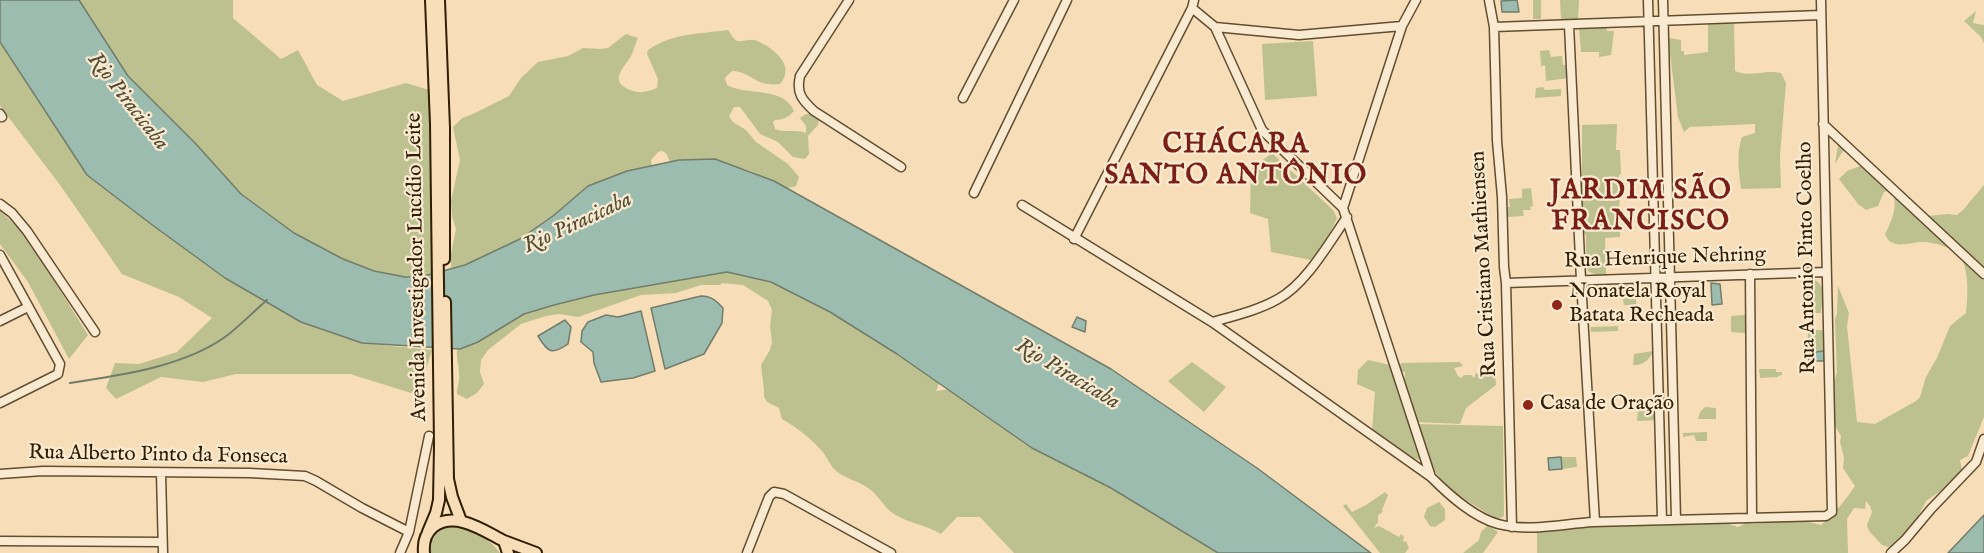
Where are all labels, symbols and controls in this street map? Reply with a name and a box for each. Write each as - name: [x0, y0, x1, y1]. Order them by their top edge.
- water label: Rio Piracicaba: [81, 48, 173, 156]
- street label: Avenida Investigador Lucídio Leite: [403, 113, 433, 421]
- district label: CHÁCARA SANTO ANTÔNIO: [1104, 130, 1368, 193]
- street label: Rua Antonio Pinto Coelho: [1793, 141, 1823, 375]
- street label: Rua Cristiano Mathiensen: [1466, 150, 1504, 378]
- district label: JARDIM SÃO FRANCISCO: [1550, 176, 1732, 239]
- water label: Rio Piracicaba: [519, 187, 637, 261]
- street label: Rua Henrique Nehring: [1564, 243, 1766, 275]
- place label: Nonatela Royal Batata Recheada: [1569, 280, 1714, 330]
- marker: Nonatela Royal Batata Recheada: [1550, 298, 1564, 312]
- water label: Rio Piracicaba: [1010, 334, 1124, 416]
- place label: Casa de Oração: [1540, 392, 1674, 418]
- marker: Casa de Oração: [1521, 398, 1535, 412]
- street label: Rua Alberto Pinto da Fonseca: [28, 441, 288, 471]

